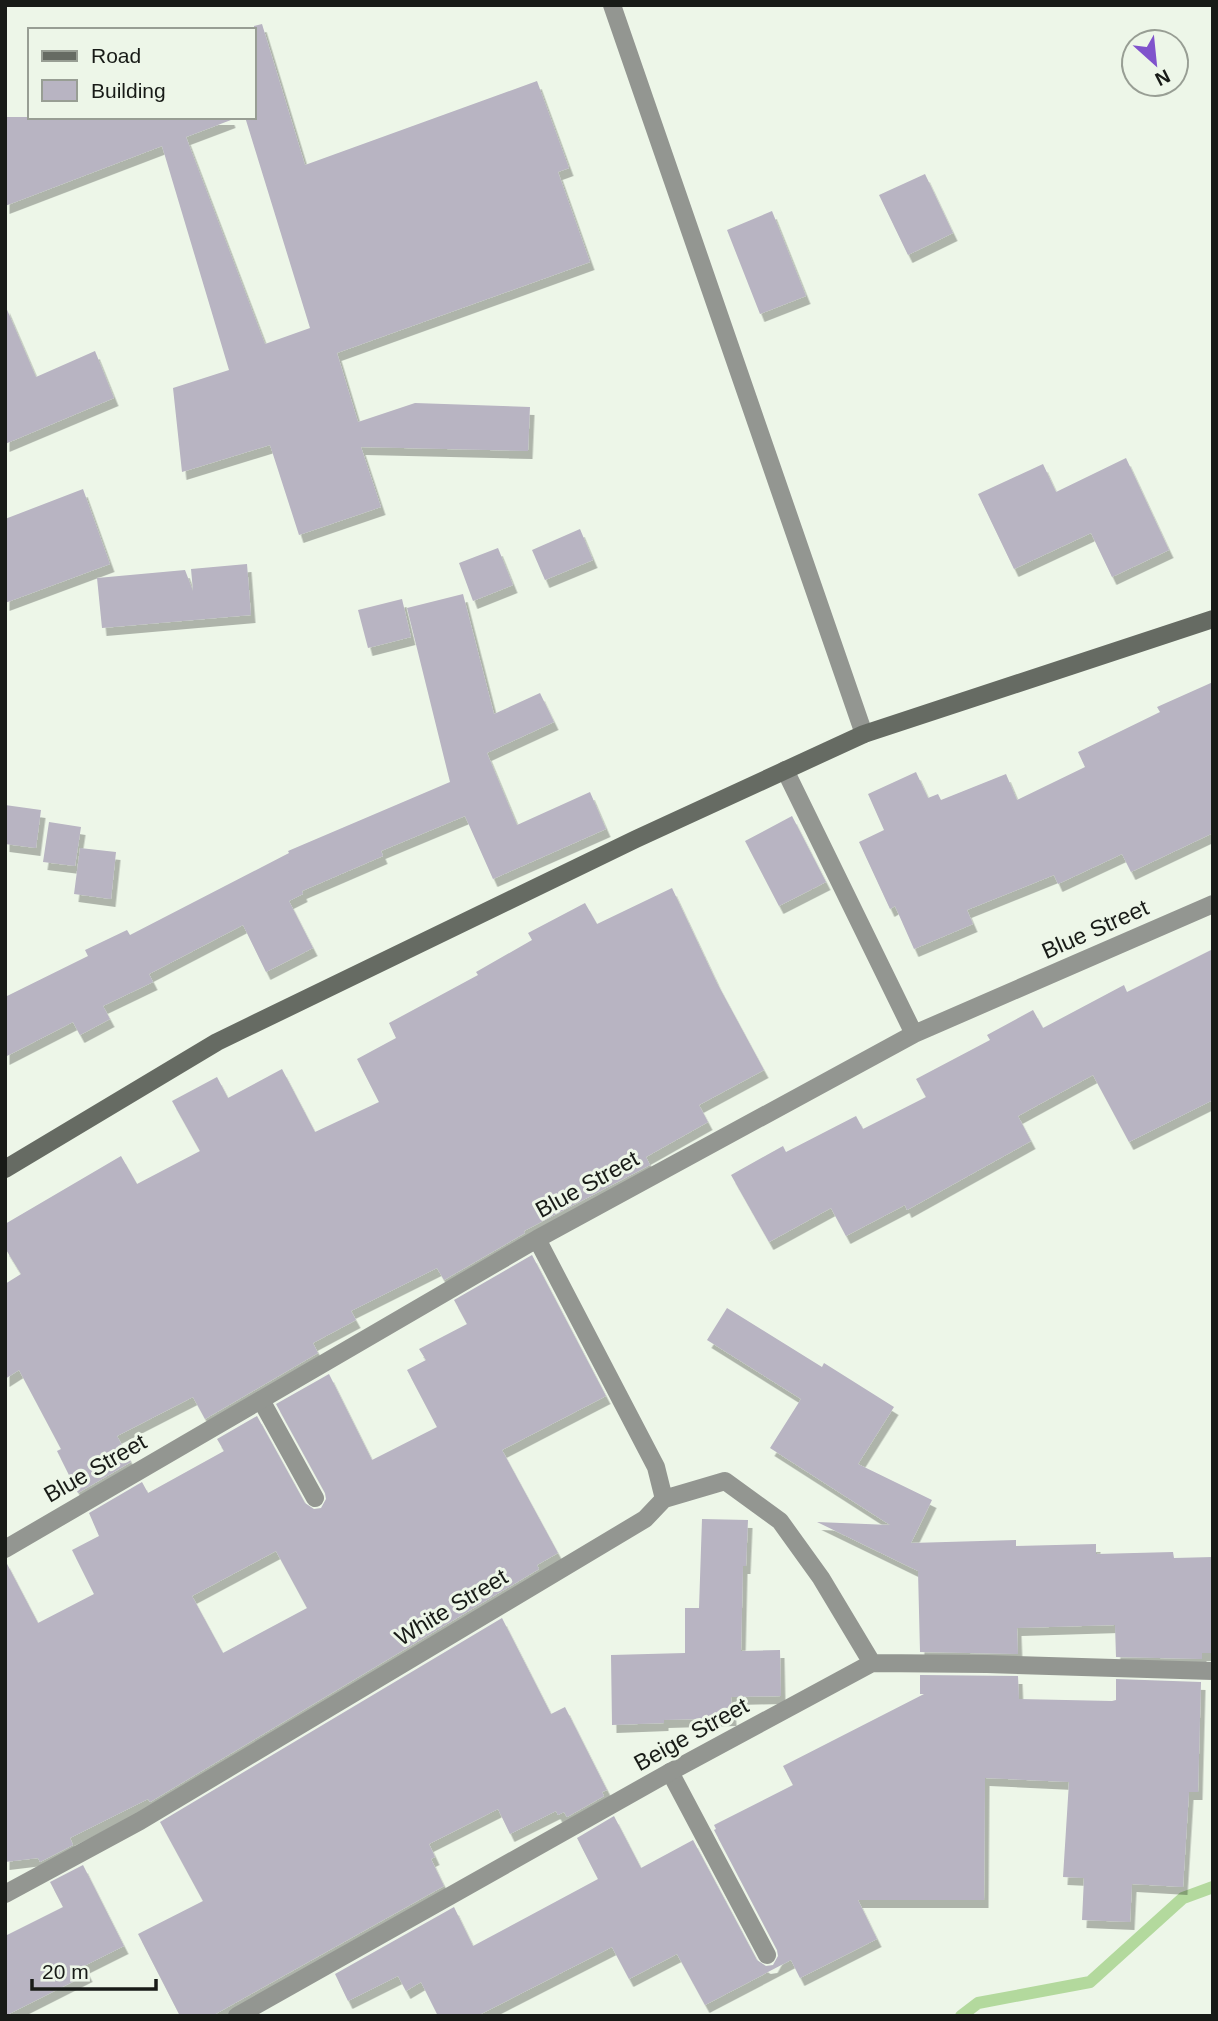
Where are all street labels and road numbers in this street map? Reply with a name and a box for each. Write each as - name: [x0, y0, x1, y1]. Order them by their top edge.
- street label: Blue Street: [1038, 894, 1153, 964]
- street label: Blue Street: [531, 1145, 644, 1223]
- street label: Blue Street: [39, 1428, 151, 1508]
- street label: White Street: [390, 1563, 512, 1651]
- street label: Beige Street: [629, 1692, 753, 1776]

